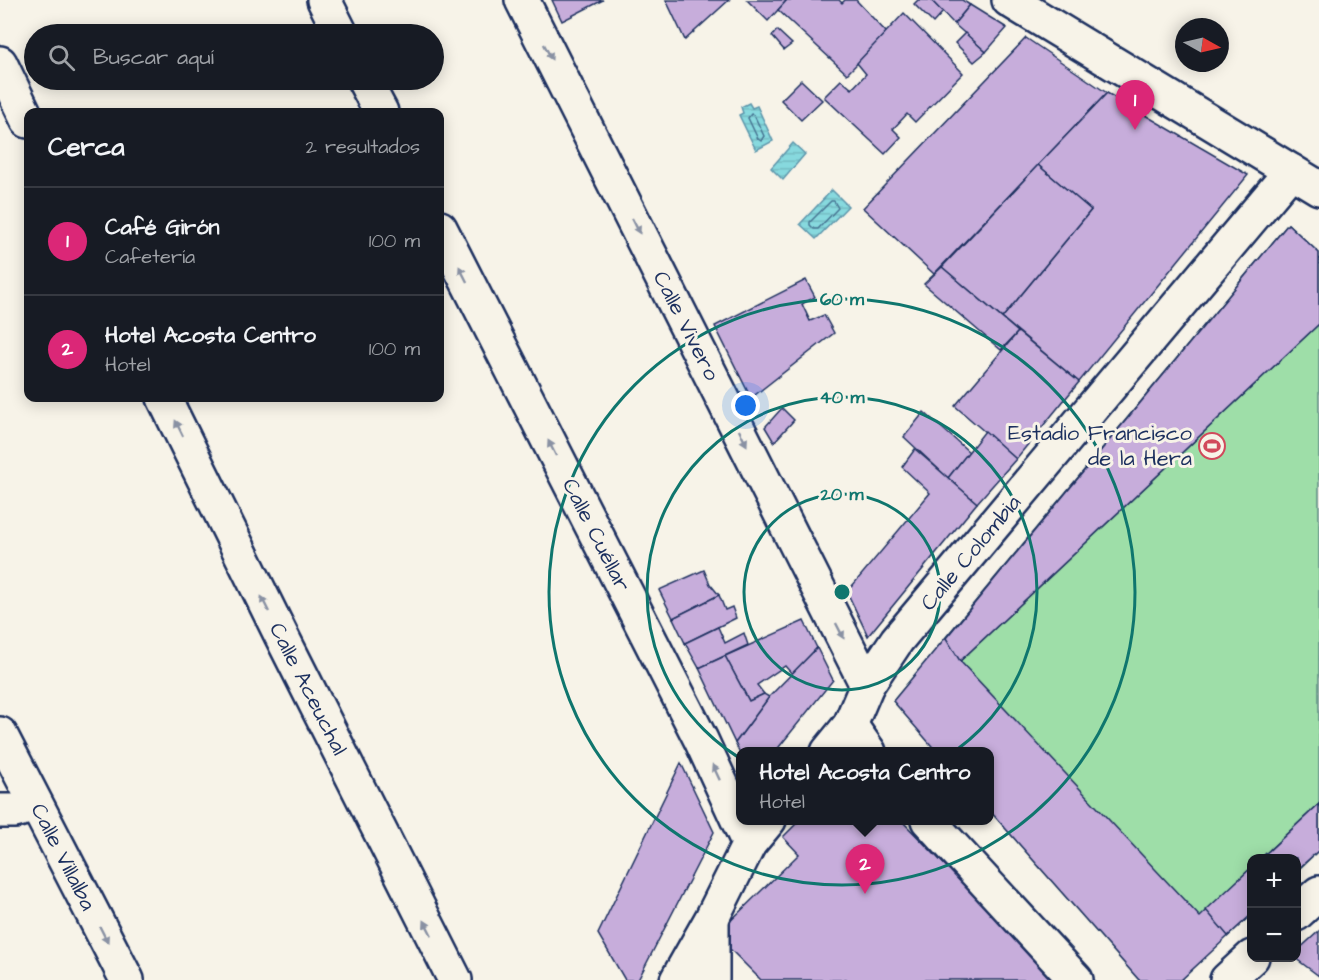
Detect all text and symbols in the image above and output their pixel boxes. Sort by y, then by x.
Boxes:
north arrow [1175,18,1229,72]
search box [24,24,444,90]
icon: search [45,41,78,74]
text: Buscar aquí [93,42,214,73]
one-way arrow [543,44,553,61]
pin: 1 [1116,80,1154,130]
text: Cerca [48,129,125,165]
text: 2 resultados [306,133,420,161]
text: Café Girón [105,212,220,243]
one-way arrow [631,218,641,235]
text: 1 [66,227,69,255]
text: 100 m [369,227,420,255]
text: Cafetería [105,243,195,271]
one-way arrow [459,266,468,283]
street label: Calle Vivero [645,266,727,387]
text: 60 m [820,287,865,312]
text: Hotel Acosta Centro [105,320,316,351]
text: 2 [62,335,73,363]
text: 100 m [369,335,420,363]
text: Hotel [105,351,150,379]
text: 40 m [820,385,865,410]
your location [731,391,760,420]
place label: Estadio Francisco de la Hera [1008,418,1193,474]
one-way arrow [175,420,184,437]
one-way arrow [738,429,748,446]
sports icon: Estadio Francisco de la Hera [1197,431,1227,461]
one-way arrow [547,440,557,457]
street label: Calle Cuéllar [554,473,638,597]
text: 20 m [820,482,864,507]
street label: Calle Colombia [913,489,1029,617]
centre of rings [832,582,852,602]
one-way arrow [260,595,270,612]
street label: Calle Aceuchal [261,617,355,761]
one-way arrow [836,622,845,639]
popup [736,747,994,825]
text: Hotel Acosta Centro [760,757,970,788]
one-way arrow [711,764,720,781]
text: Hotel [760,788,805,816]
street label: Calle Villalba [23,798,103,916]
pin: 2 [846,844,884,894]
map controls [1247,854,1301,962]
button: + [1247,854,1301,908]
button: − [1247,908,1301,962]
one-way arrow [424,919,433,936]
one-way arrow [99,927,108,944]

